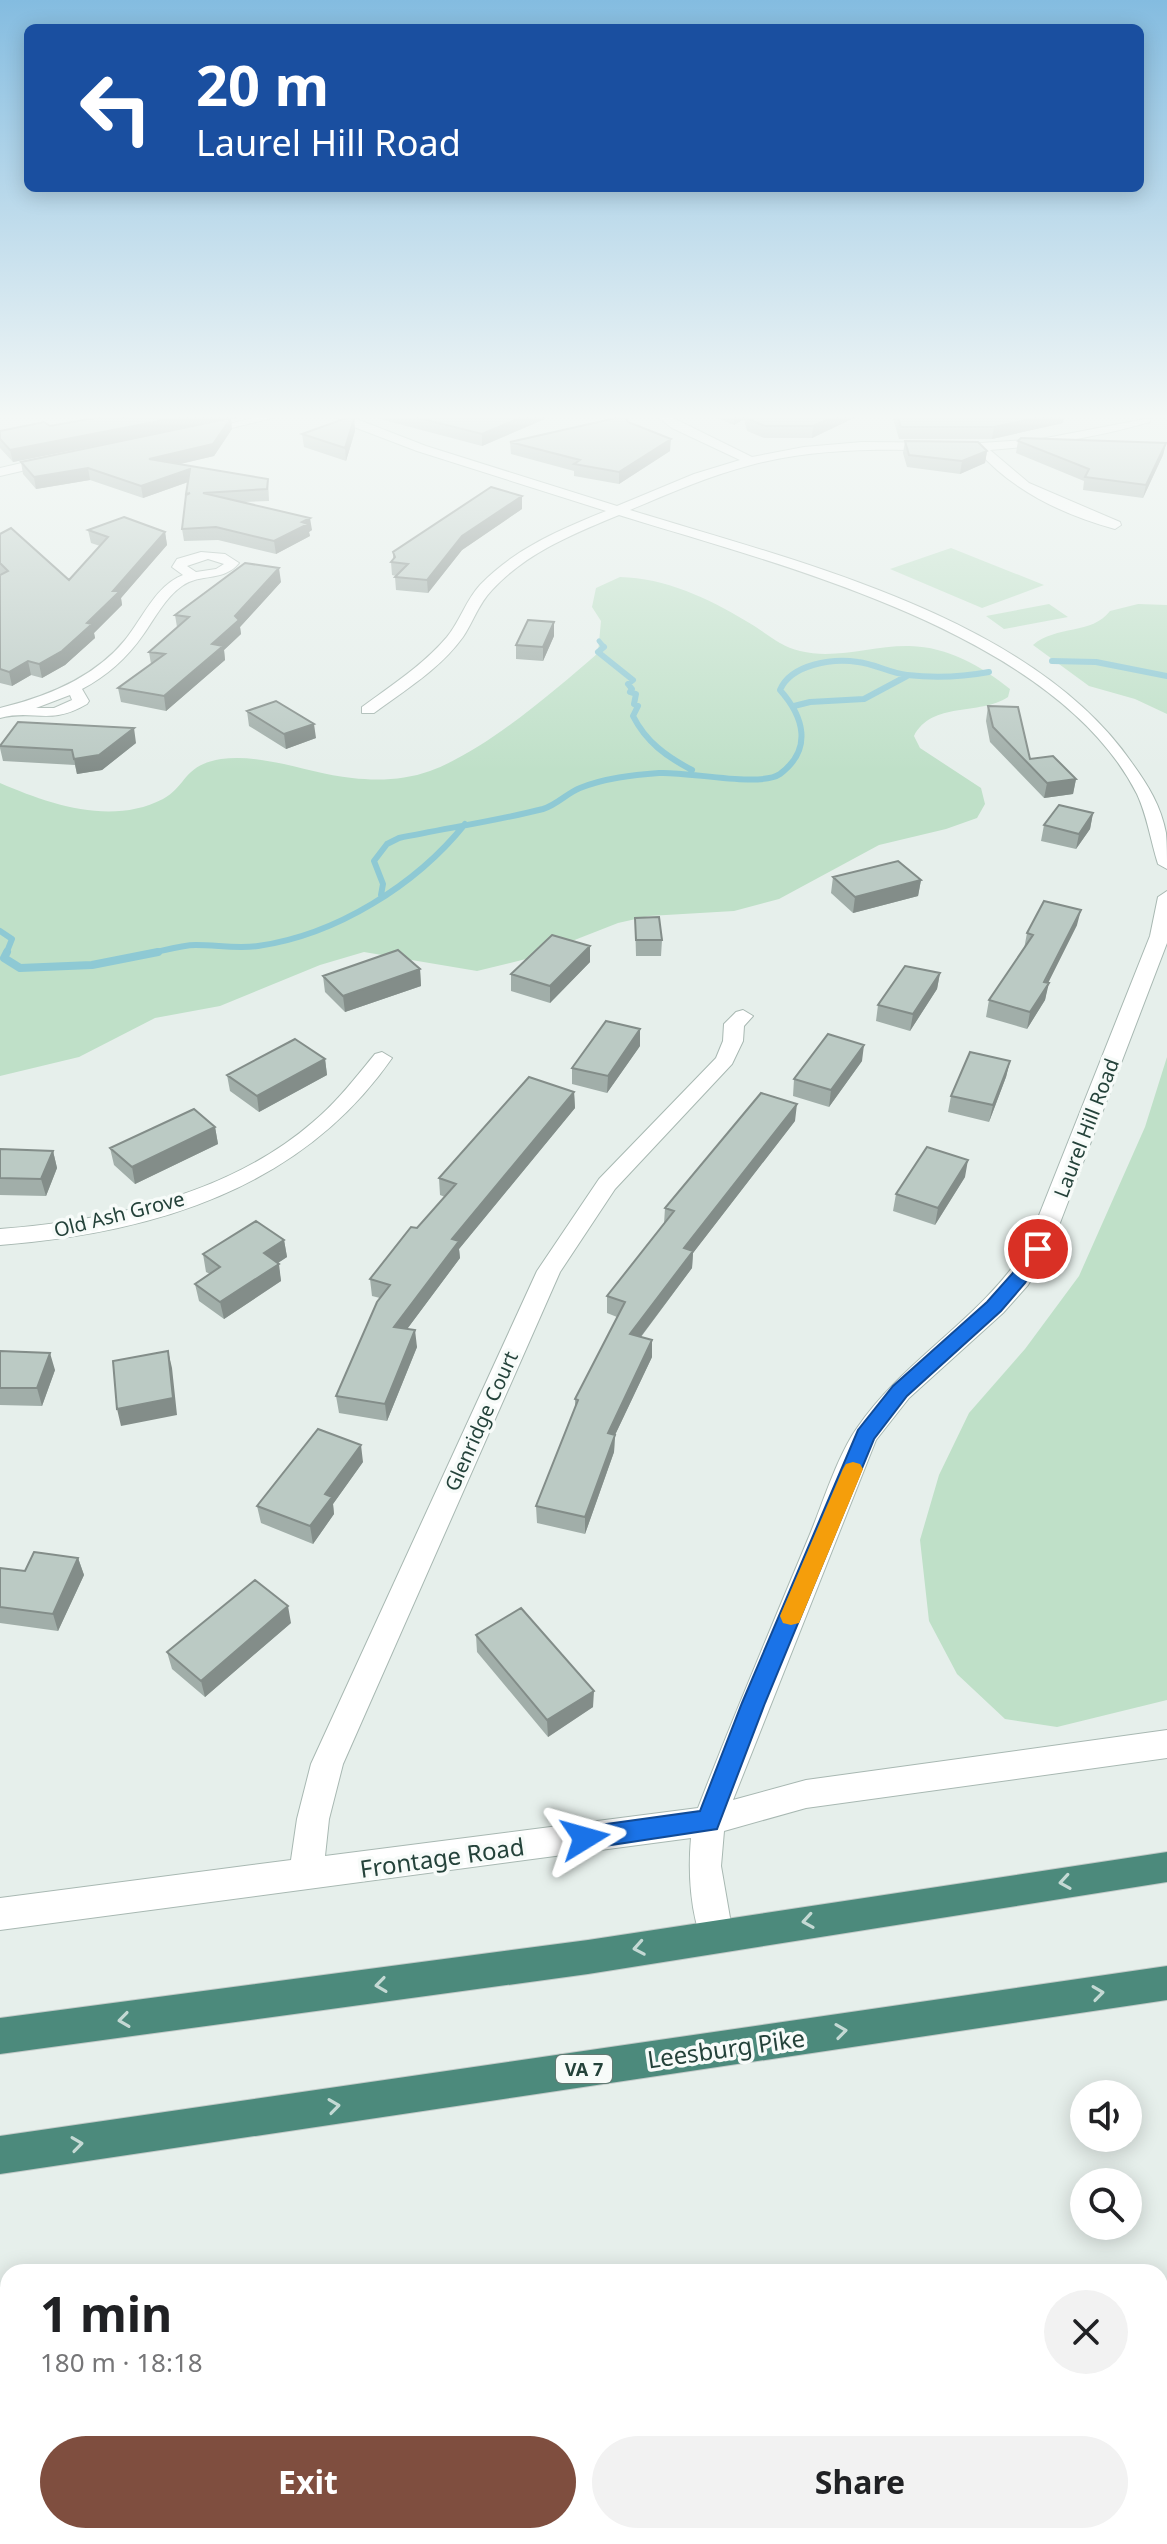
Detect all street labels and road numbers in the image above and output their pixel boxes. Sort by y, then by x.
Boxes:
street label: Laurel Hill Road [1047,1054,1125,1202]
street label: Old Ash Grove [51,1185,187,1243]
street label: Glenridge Court [438,1347,524,1495]
street label: Frontage Road [358,1829,526,1885]
street label: Leesburg Pike [645,2021,807,2075]
road number: VA 7 [556,2055,612,2083]

